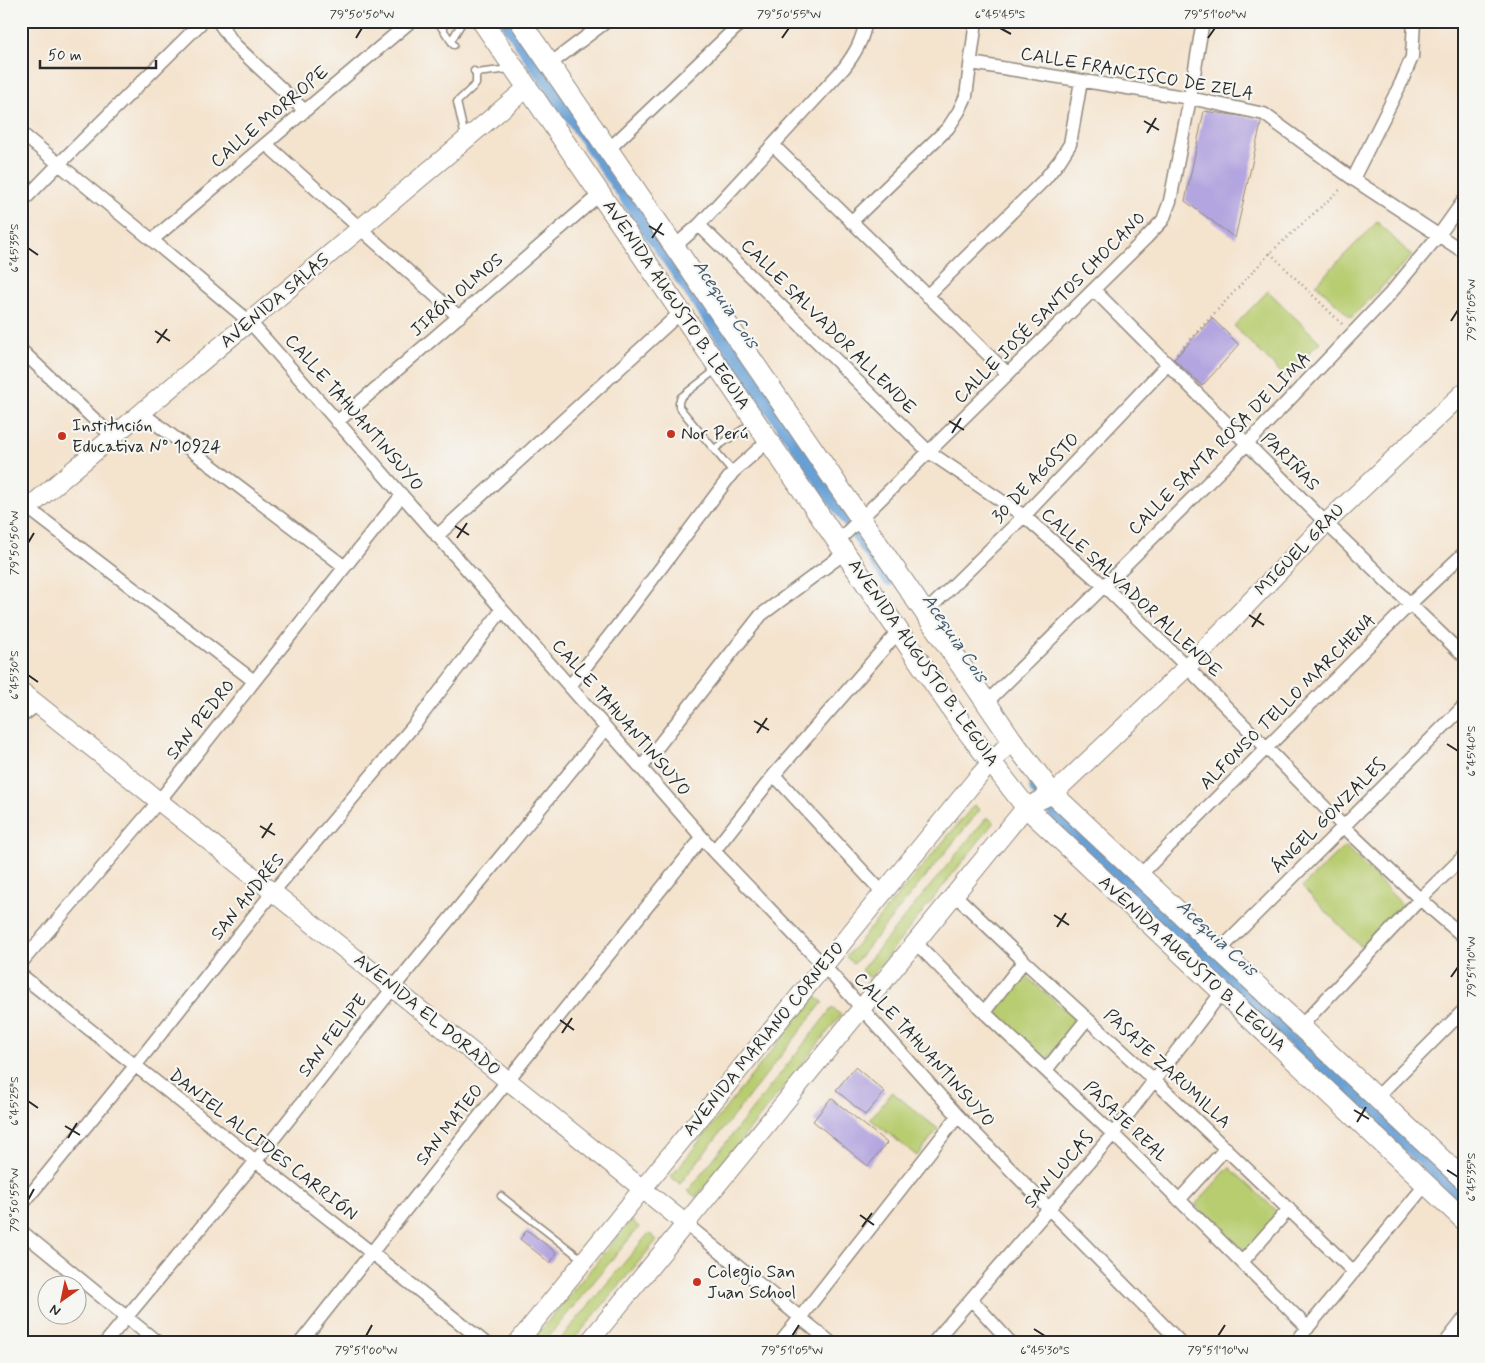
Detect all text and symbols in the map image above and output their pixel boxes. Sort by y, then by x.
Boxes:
text: 79°50'50"W [330,7,394,23]
text: 79°50'55"W [757,7,821,23]
text: 6°45'45"S [975,7,1026,23]
text: 79°51'00"W [1184,7,1246,23]
scale bar [40,38,156,70]
street label: CALLE FRANCISCO DE ZELA [1018,42,1256,106]
text: 50 m [48,46,82,66]
street label: CALLE MORROPE [206,60,334,174]
street label: AVENIDA AUGUSTO B. LEGUIA [597,195,755,415]
street label: CALLE JOSÉ SANTOS CHOCANO [949,207,1151,409]
text: 6°45'35"S [7,223,23,272]
street label: CALLE SALVADOR ALLENDE [735,234,921,420]
street label: AVENIDA SALAS [215,248,335,354]
street label: JIRÓN OLMOS [405,248,509,342]
water label: Acequia Cois [687,255,766,355]
text: 79°51'05"W [1464,279,1480,341]
street label: CALLE TAHUANTINSUYO [279,329,429,497]
street label: CALLE SANTA ROSA DE LIMA [1123,347,1317,541]
place label: Institución Educativa Nº 10924 [72,414,221,459]
place label: Nor Perú [681,422,748,446]
street label: PARIÑAS [1255,427,1325,497]
marker: Nor Perú [665,428,677,440]
street label: 30 DE AGOSTO [987,428,1085,528]
marker: Institución Educativa Nº 10924 [56,430,68,442]
street label: MIGUEL GRAU [1250,499,1350,601]
street label: CALLE SALVADOR ALLENDE [1035,503,1227,683]
text: 79°50'50"W [7,511,23,575]
street label: AVENIDA AUGUSTO B. LEGUIA [842,554,1004,772]
water label: Acequia Cois [916,589,995,689]
street label: ALFONSO TELLO MARCHENA [1195,609,1381,795]
street label: CALLE TAHUANTINSUYO [546,634,696,802]
text: 6°45'30"S [7,650,23,700]
street label: SAN PEDRO [161,675,241,765]
text: 6°45'40"S [1464,725,1480,777]
street label: ÁNGEL GONZALES [1266,753,1392,879]
street label: SAN ANDRÉS [206,848,291,946]
street label: AVENIDA AUGUSTO B. LEGUIA [1093,871,1291,1057]
water label: Acequia Cois [1171,894,1264,983]
text: 79°51'10"W [1464,936,1480,997]
street label: AVENIDA MARIANO CORNEJO [678,937,850,1141]
street label: AVENIDA EL DORADO [348,948,506,1082]
street label: CALLE TAHUANTINSUYO [848,967,1000,1133]
street label: SAN FELIPE [293,990,373,1082]
street label: PASAJE ZARUMILLA [1098,1004,1236,1134]
street label: DANIEL ALCIDES CARRIÓN [164,1064,362,1226]
text: 6°45'25"S [7,1076,23,1126]
street label: PASAJE REAL [1078,1076,1172,1168]
street label: SAN MATEO [411,1079,489,1171]
street label: SAN LUCAS [1019,1126,1099,1214]
text: 6°45'35"S [1464,1152,1480,1201]
text: 79°50'55"W [7,1168,23,1232]
place label: Colegio San Juan School [707,1260,796,1305]
north arrow [38,1276,88,1326]
marker: Colegio San Juan School [691,1276,703,1288]
text: N [47,1300,64,1320]
text: 79°51'00"W [335,1343,397,1359]
text: 79°51'05"W [761,1343,823,1359]
text: 6°45'30"S [1020,1343,1070,1359]
text: 79°51'10"W [1188,1343,1249,1359]

